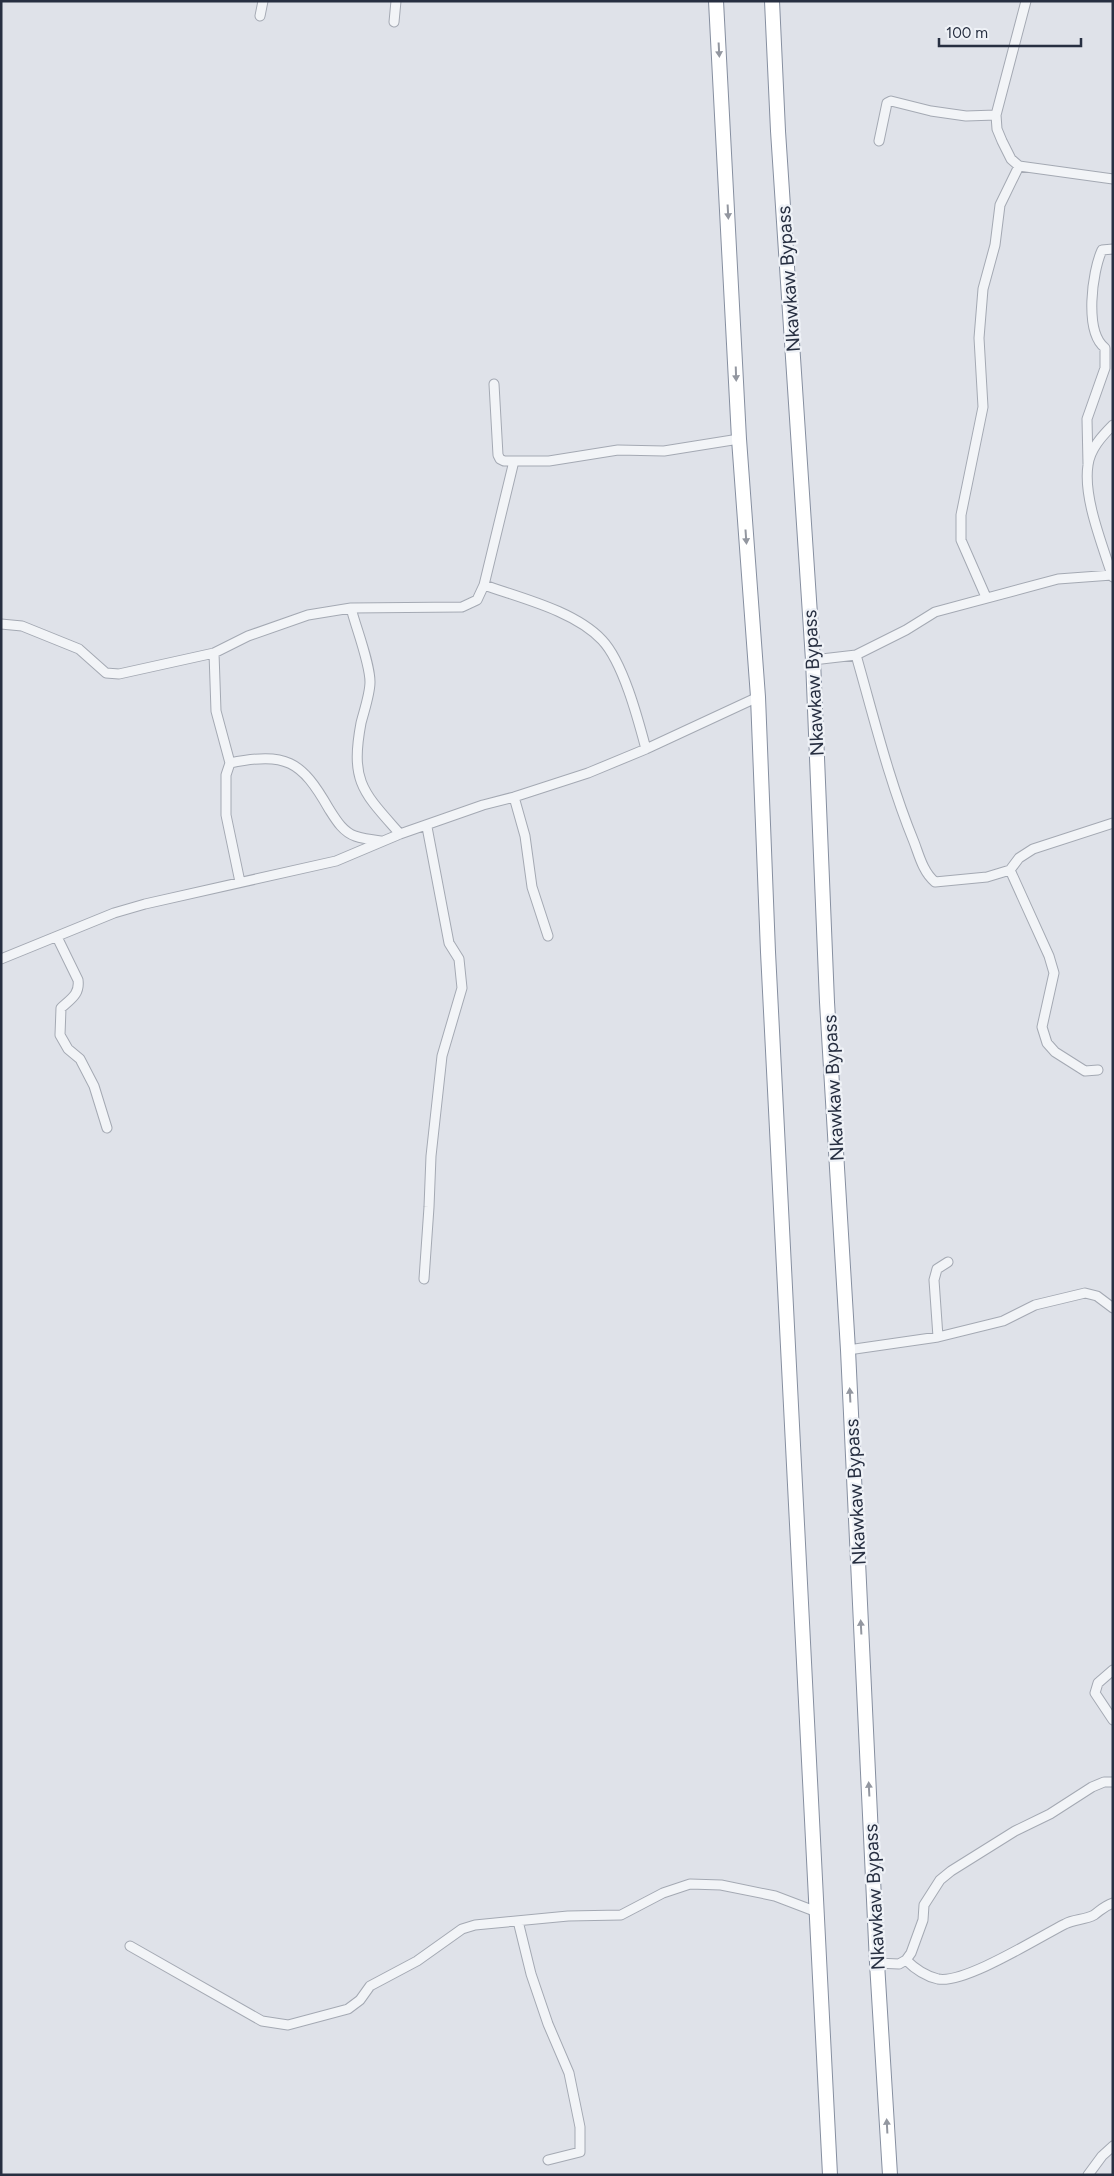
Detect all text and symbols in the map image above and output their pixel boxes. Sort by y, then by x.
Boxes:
scale bar [939,15,1082,47]
text: 100 m [946,24,988,42]
one-way arrow [716,42,724,58]
one-way arrow [725,204,733,220]
street label: Nkawkaw Bypass [772,205,805,353]
one-way arrow [733,367,741,383]
one-way arrow [742,529,750,545]
street label: Nkawkaw Bypass [798,609,829,757]
street label: Nkawkaw Bypass [818,1014,849,1162]
one-way arrow [846,1386,854,1402]
street label: Nkawkaw Bypass [840,1418,871,1566]
one-way arrow [857,1618,865,1634]
one-way arrow [864,1781,872,1797]
street label: Nkawkaw Bypass [859,1823,890,1971]
one-way arrow [882,2118,890,2134]

